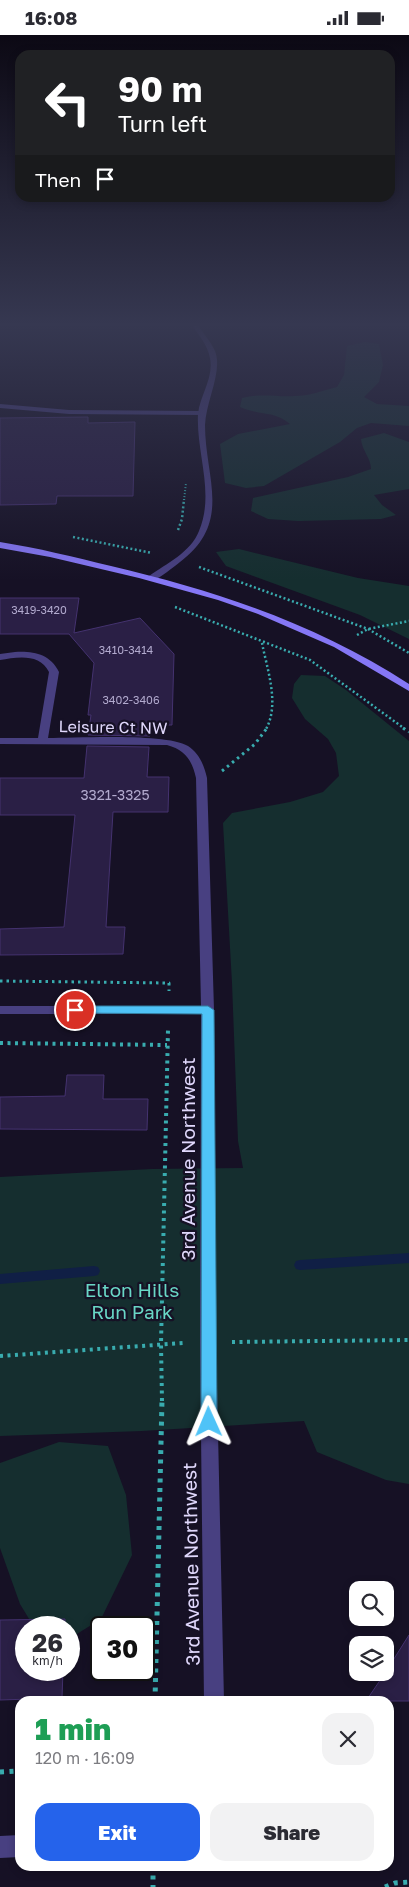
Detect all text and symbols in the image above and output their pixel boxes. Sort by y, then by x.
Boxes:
text: 16:08 [25,6,77,29]
text: 90 m [118,68,202,110]
icon: left [35,70,100,135]
text: Turn left [118,110,207,137]
icon: arrive [91,165,119,193]
text: Then [35,168,81,191]
house number: 3419-3420 [11,603,67,616]
house number: 3410-3414 [99,643,154,656]
house number: 3402-3406 [102,693,160,706]
street label: Leisure Ct NW [58,716,168,738]
house number: 3321-3325 [80,786,150,803]
pin [54,989,96,1031]
icon: arrive [61,996,89,1024]
street label: 3rd Avenue Northwest [176,1057,199,1261]
park label: Elton Hills Run Park [85,1278,179,1323]
position arrow [182,1395,234,1447]
street label: 3rd Avenue Northwest [177,1462,204,1666]
map controls [349,1581,394,1681]
button: search [349,1581,394,1626]
speed limit sign: 30 [90,1616,155,1681]
text: 26 [32,1627,63,1658]
button: layers [349,1636,394,1681]
text: km/h [32,1653,63,1668]
text: 1 min [35,1711,111,1747]
button: close [322,1713,374,1765]
text: 120 m · 16:09 [35,1748,135,1768]
button: Exit [35,1803,200,1861]
button: Share [210,1803,374,1861]

